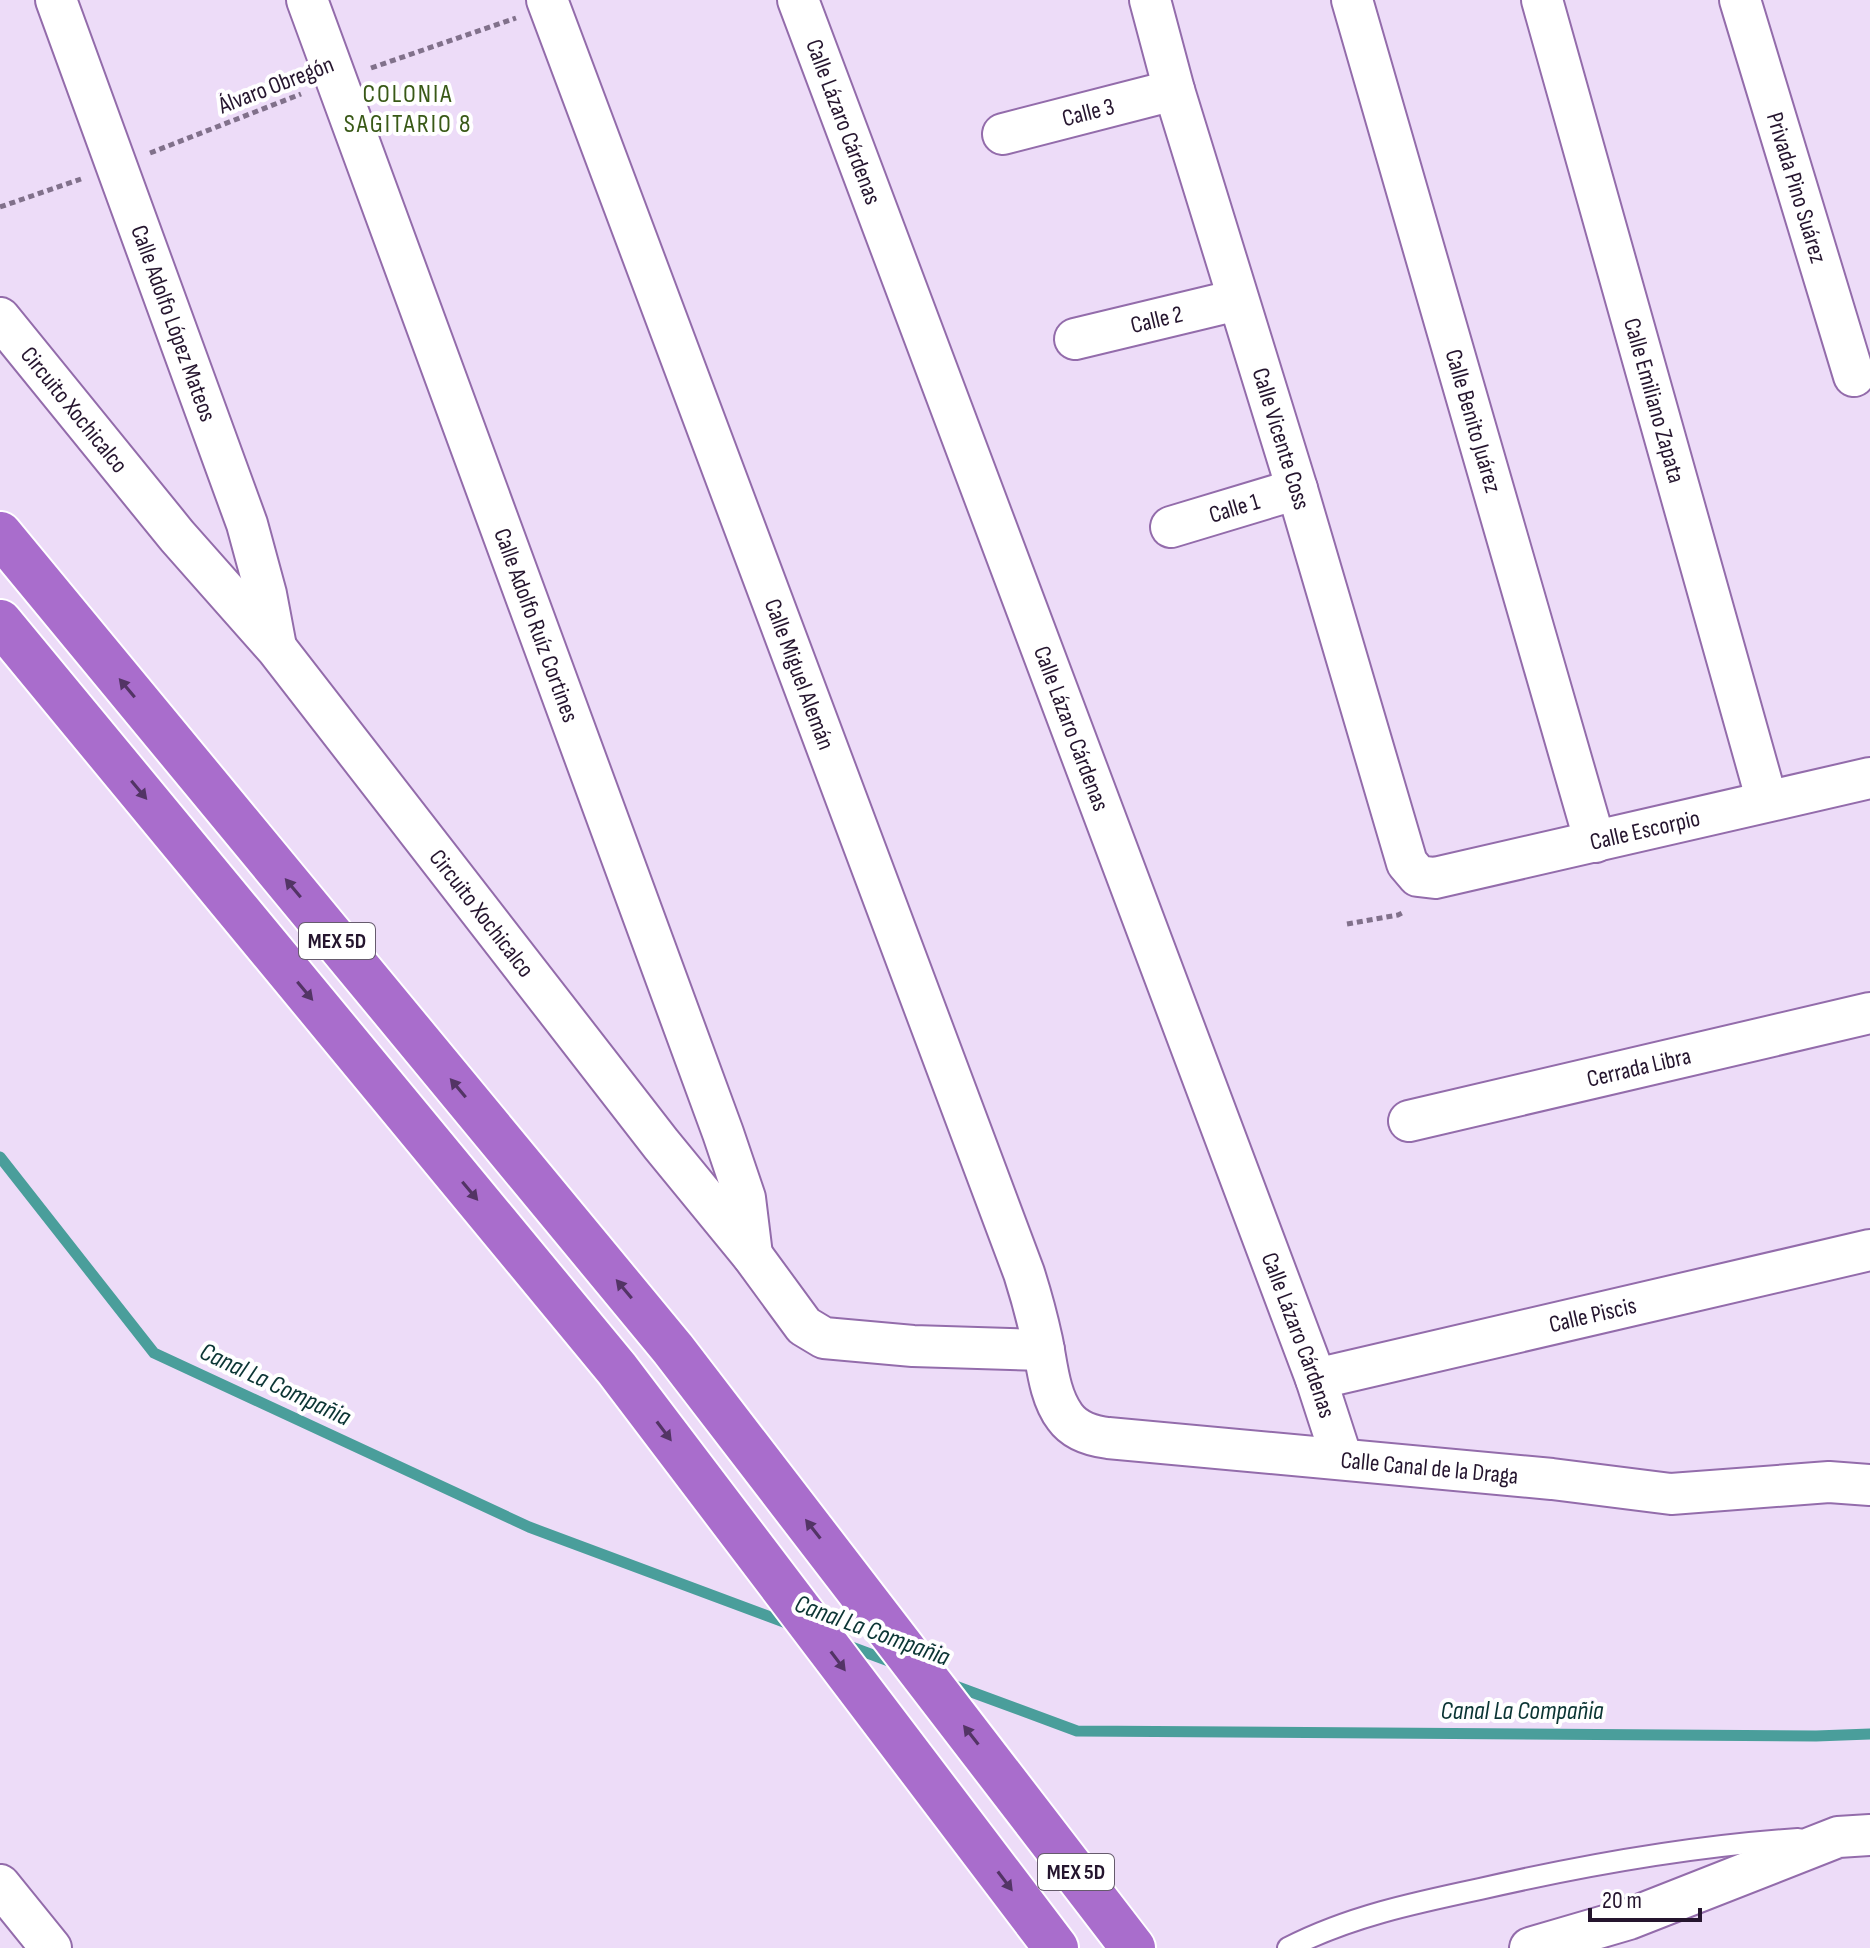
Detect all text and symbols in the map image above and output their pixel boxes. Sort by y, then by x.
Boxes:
street label: Calle Lázaro Cárdenas [800,35,888,208]
street label: Álvaro Obregón [213,50,338,121]
district label: COLONIA SAGITARIO 8 [344,79,472,140]
street label: Calle 3 [1059,91,1117,133]
street label: Privada Pino Suárez [1760,109,1833,267]
street label: Calle Adolfo López Mateos [125,221,223,425]
street label: Calle 2 [1128,299,1186,340]
street label: Calle Emiliano Zapata [1618,315,1691,486]
street label: Circuito Xochicalco [15,341,134,479]
street label: Calle Benito Juárez [1439,346,1508,496]
street label: Calle Vicente Coss [1246,364,1317,513]
street label: Calle 1 [1205,486,1264,529]
street label: Calle Adolfo Ruíz Cortines [488,524,585,726]
street label: Calle Miguel Alemán [758,595,841,754]
street label: Calle Lázaro Cárdenas [1027,642,1116,815]
one-way arrow [119,678,136,698]
one-way arrow [130,780,147,800]
street label: Calle Escorpio [1587,803,1703,856]
street label: Circuito Xochicalco [423,843,541,983]
one-way arrow [285,878,302,898]
road number: MEX 5D [299,923,375,959]
one-way arrow [296,981,313,1001]
street label: Cerrada Libra [1584,1041,1694,1093]
one-way arrow [450,1079,467,1099]
one-way arrow [461,1181,478,1201]
street label: Calle Lázaro Cárdenas [1255,1248,1342,1421]
one-way arrow [616,1279,633,1299]
street label: Calle Piscis [1546,1290,1639,1339]
water label: Canal La Compañia [195,1337,356,1434]
one-way arrow [656,1421,672,1441]
street label: Calle Canal de la Draga [1339,1445,1520,1490]
one-way arrow [805,1519,821,1539]
water label: Canal La Compañia [790,1589,954,1674]
one-way arrow [829,1651,845,1671]
water label: Canal La Compañia [1441,1696,1604,1727]
one-way arrow [964,1725,980,1745]
road number: MEX 5D [1038,1854,1114,1890]
one-way arrow [996,1871,1012,1891]
scale bar [1590,1872,1700,1922]
text: 20 m [1602,1886,1642,1915]

